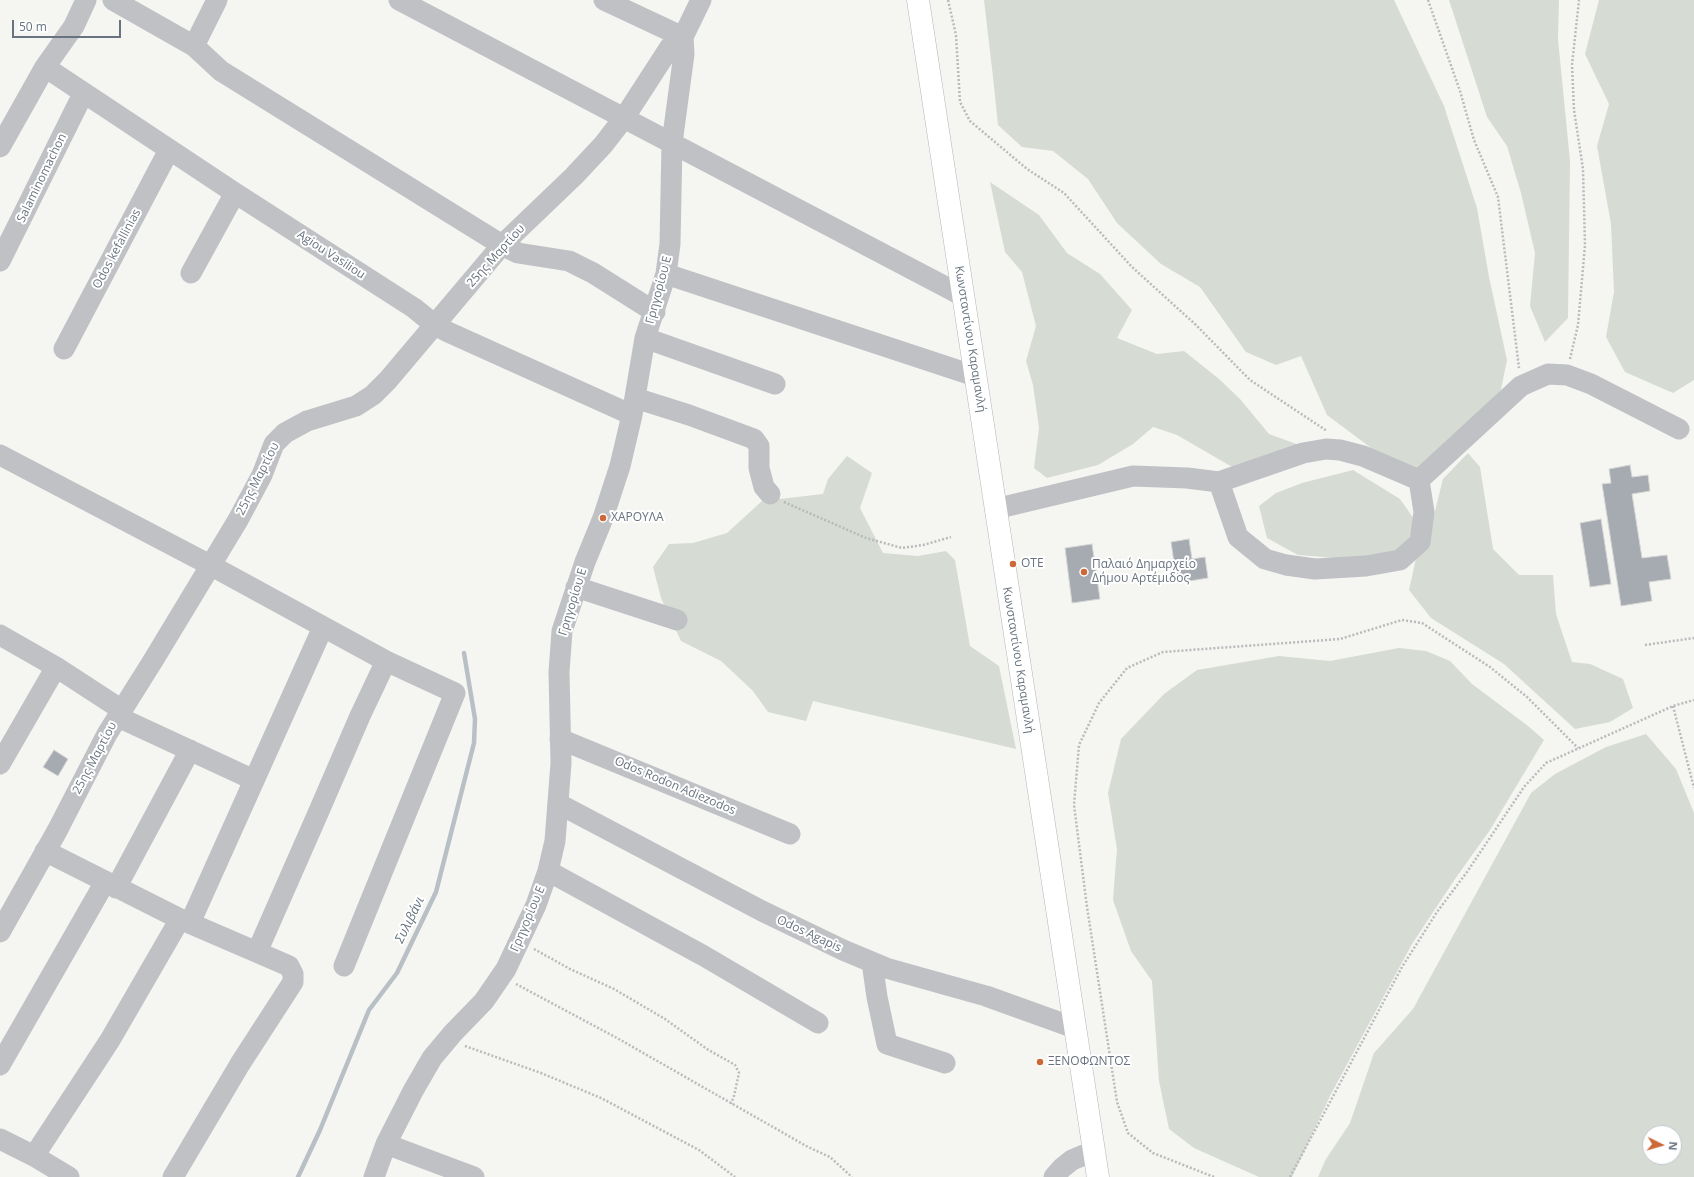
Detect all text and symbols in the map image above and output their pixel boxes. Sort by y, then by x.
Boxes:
scale bar [14,12,123,38]
text: 50 m [19,18,47,35]
street label: Salaminomachon [14,131,70,225]
street label: Odos kefallinias [90,207,144,291]
street label: 25ης Μαρτίου [464,222,528,290]
street label: Agiou Vasiliou [294,228,368,282]
street label: Γρηγορίου Ε [643,254,675,326]
street label: Κωνσταντίνου Καραμανλή [951,265,989,413]
street label: 25ης Μαρτίου [234,440,282,518]
place label: ΧΑΡΟΥΛΑ [611,511,664,525]
marker: ΧΑΡΟΥΛΑ [598,513,608,523]
place label: ΟΤΕ [1021,557,1044,571]
place label: Παλαιό Δημαρχείο Δήμου Αρτέμιδος [1092,558,1196,586]
marker: ΟΤΕ [1008,559,1018,569]
street label: Γρηγορίου Ε [556,567,590,637]
marker: Παλαιό Δημαρχείο Δήμου Αρτέμιδος [1079,567,1089,577]
street label: Κωνσταντίνου Καραμανλή [999,586,1037,734]
street label: 25ης Μαρτίου [70,719,120,797]
street label: Odos Rodon Adiezodos [612,754,738,818]
street label: Γρηγορίου Ε [508,884,548,954]
water label: Συλιβάνι [392,894,428,946]
street label: Odos Agapis [774,913,844,955]
place label: ΞΕΝΟΦΩΝΤΟΣ [1048,1055,1130,1069]
marker: ΞΕΝΟΦΩΝΤΟΣ [1035,1057,1045,1067]
north arrow [1642,1125,1682,1165]
text: N [1666,1141,1681,1151]

